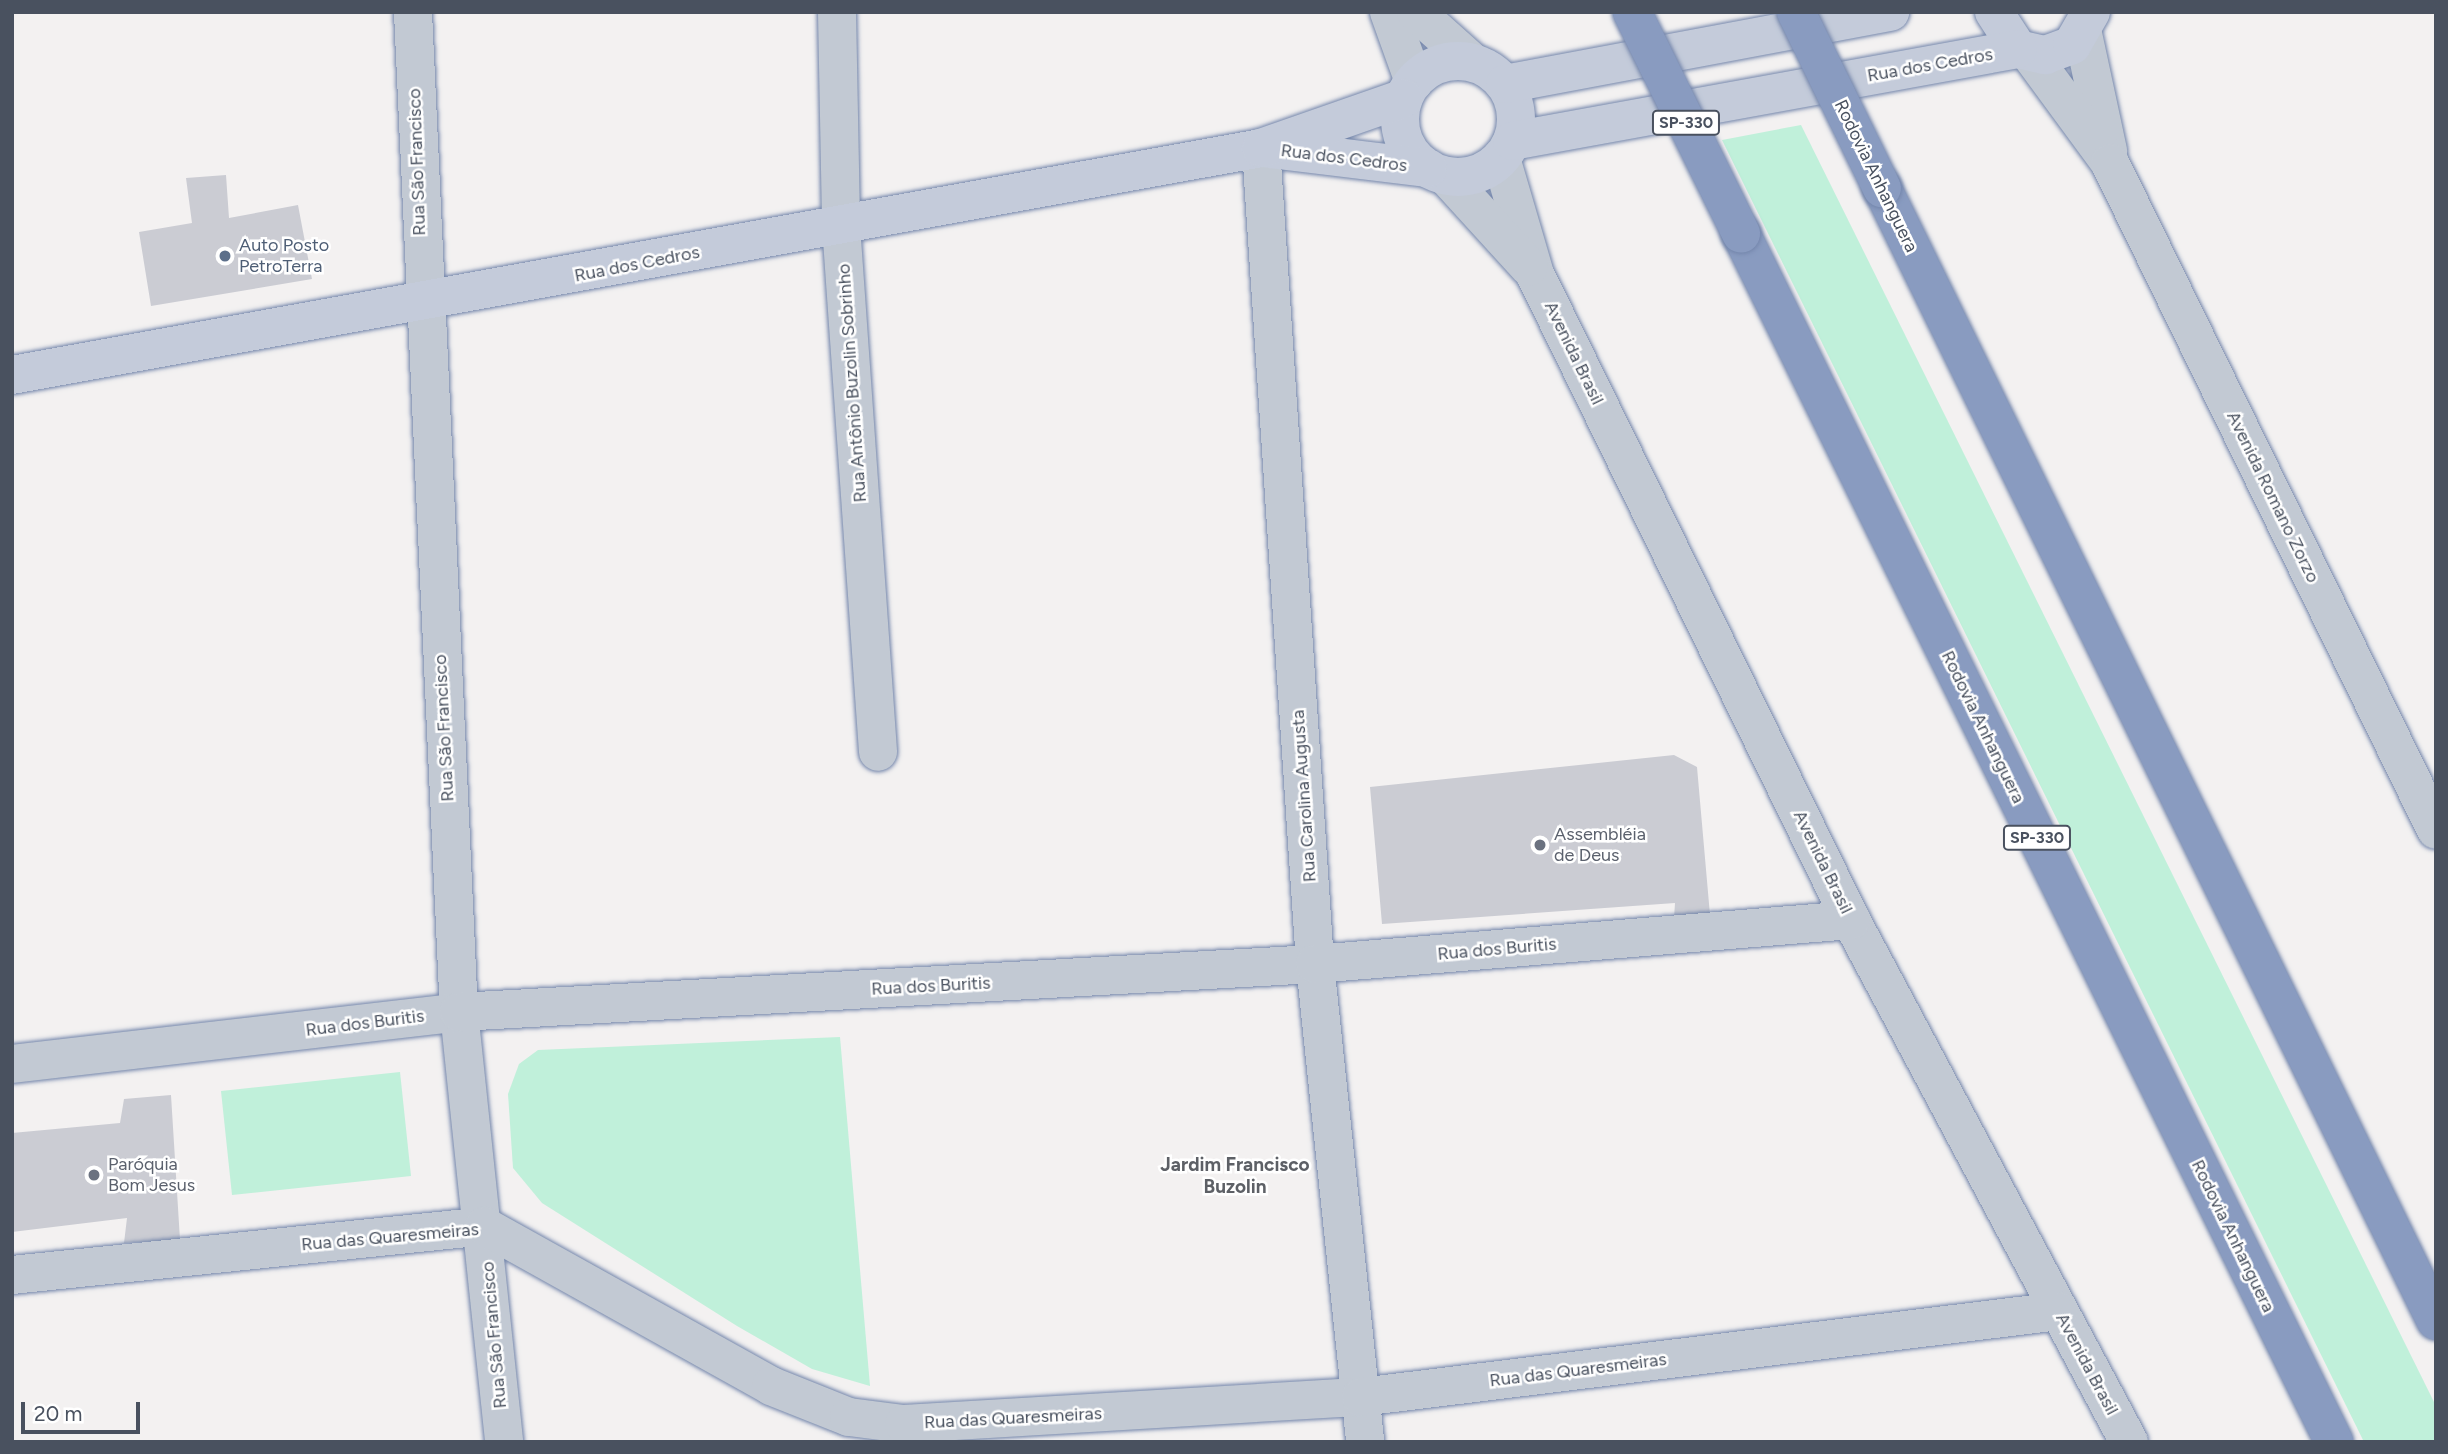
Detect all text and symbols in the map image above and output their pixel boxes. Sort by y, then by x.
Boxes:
street label: Rua dos Cedros [1866,43,1994,87]
street label: Rua São Francisco [404,88,430,236]
street label: Rodovia Anhanguera [1830,96,1922,256]
road number: SP-330 [1651,111,1721,136]
street label: Rua dos Cedros [1280,140,1408,176]
place label: Auto Posto PetroTerra [239,235,329,278]
street label: Rua dos Cedros [573,241,701,287]
marker: Auto Posto PetroTerra [217,248,233,264]
street label: Rua Antônio Buzolin Sobrinho [833,263,871,503]
street label: Avenida Brasil [1540,298,1608,408]
street label: Avenida Romano Zorzo [2222,408,2324,586]
street label: Rodovia Anhanguera [1937,647,2029,807]
street label: Rua São Francisco [429,654,459,802]
street label: Rua Carolina Augusta [1287,709,1321,883]
street label: Avenida Brasil [1789,807,1857,917]
place label: Assembléia de Deus [1554,824,1646,866]
road number: SP-330 [2002,825,2072,850]
marker: Assembléia de Deus [1532,837,1548,853]
street label: Rua dos Buritis [1437,933,1557,965]
street label: Rua dos Buritis [871,972,991,1000]
street label: Rua dos Buritis [304,1005,426,1041]
place label: Paróquia Bom Jesus [108,1154,195,1196]
district label: Jardim Francisco Buzolin [1160,1154,1310,1198]
street label: Rodovia Anhanguera [2187,1156,2279,1316]
marker: Paróquia Bom Jesus [86,1167,102,1183]
street label: Rua das Quaresmeiras [300,1218,480,1256]
street label: Rua São Francisco [477,1261,511,1409]
street label: Avenida Brasil [2051,1309,2123,1419]
street label: Rua das Quaresmeiras [1488,1348,1668,1392]
scale bar [24,1388,144,1432]
text: 20 m [34,1401,82,1426]
street label: Rua das Quaresmeiras [924,1403,1102,1433]

